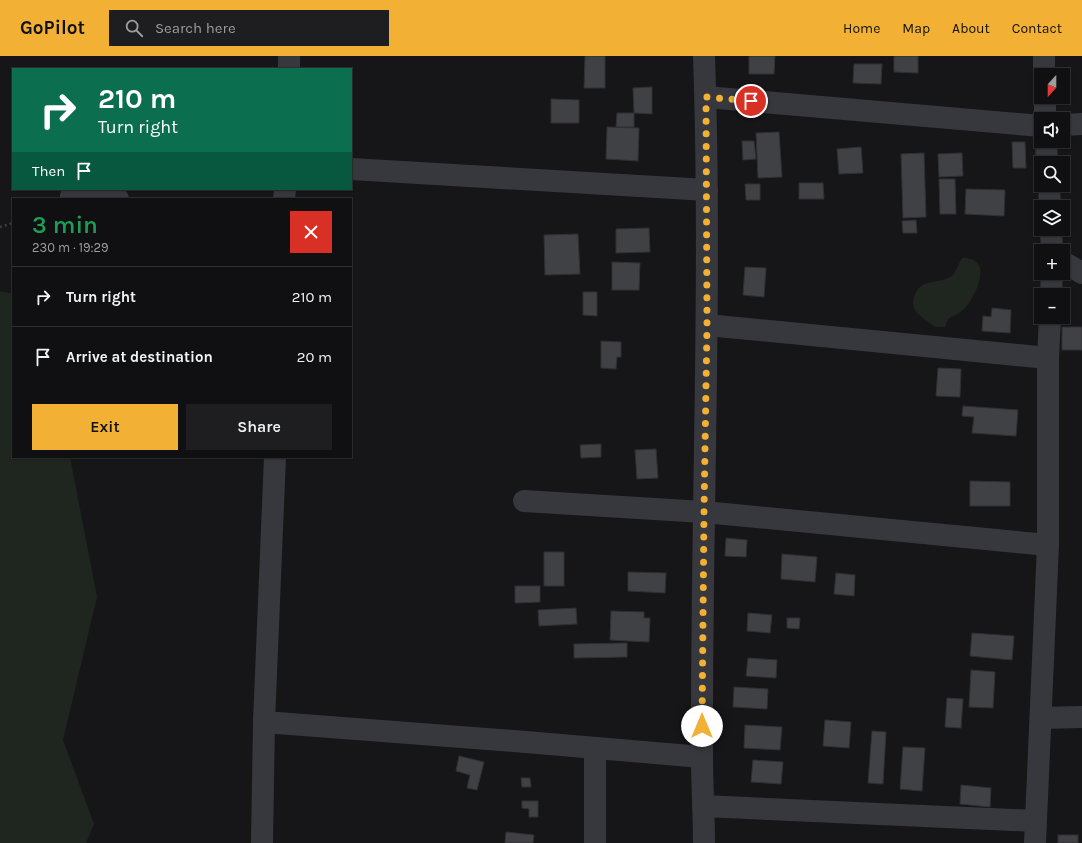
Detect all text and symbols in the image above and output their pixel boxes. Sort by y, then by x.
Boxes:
search box [109,10,389,46]
text: GoPilot [20,17,85,39]
icon: search [123,17,145,39]
text: Search here [155,19,236,37]
text: Home [843,20,880,37]
text: Map [902,20,930,37]
text: About [952,20,990,37]
text: Contact [1012,20,1062,37]
north arrow [1034,68,1070,104]
map controls [1034,68,1070,324]
text: 210 m [98,82,176,115]
icon: right [32,84,84,136]
pin [734,84,768,118]
icon: arrive [740,90,762,112]
button: sound [1034,112,1070,148]
text: Turn right [98,116,178,138]
button: search [1034,156,1070,192]
icon: arrive [73,160,95,182]
text: Then [32,162,65,180]
button: layers [1034,200,1070,236]
text: 3 min [32,211,98,239]
button: close [290,211,332,253]
text: 230 m · 19:29 [32,240,109,255]
button: + [1034,244,1070,280]
icon: right [32,286,54,308]
text: Turn right [66,288,136,306]
text: 210 m [292,288,332,306]
button: − [1034,288,1070,324]
icon: arrive [32,346,54,368]
text: Arrive at destination [66,348,213,366]
text: 20 m [297,348,332,366]
button: Exit [32,404,178,450]
button: Share [186,404,332,450]
position arrow [681,705,723,747]

